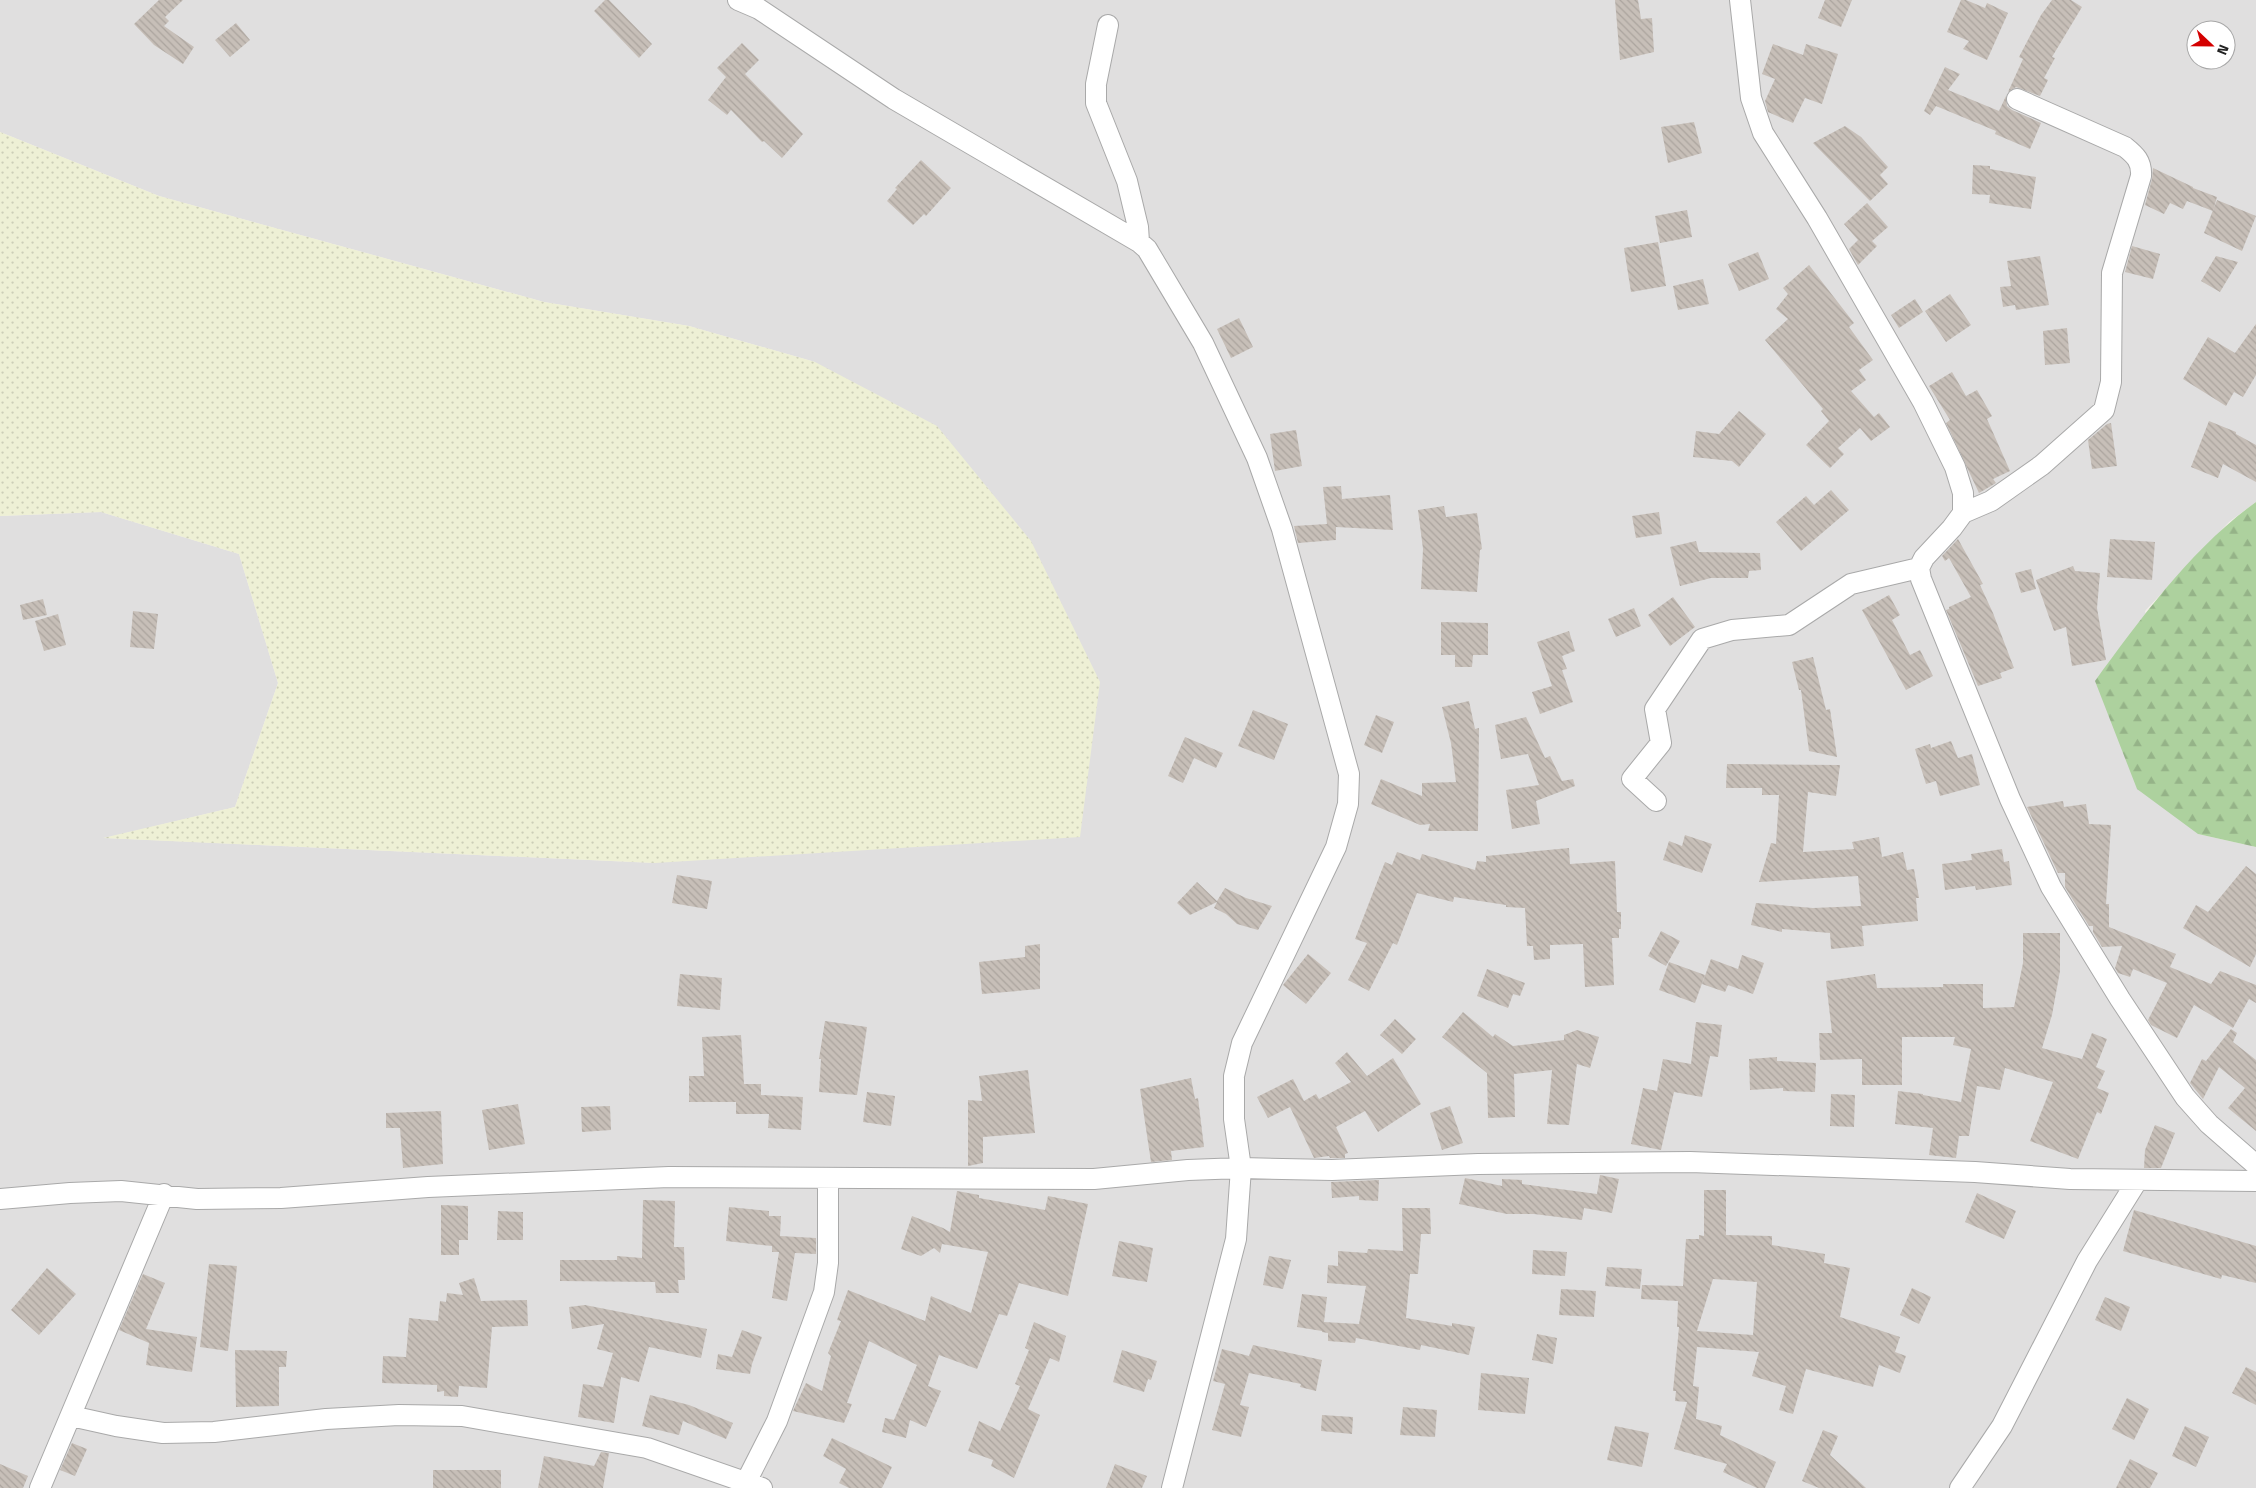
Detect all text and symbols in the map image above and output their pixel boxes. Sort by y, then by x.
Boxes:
north arrow [2186,20,2236,70]
text: N [2212,42,2235,58]

